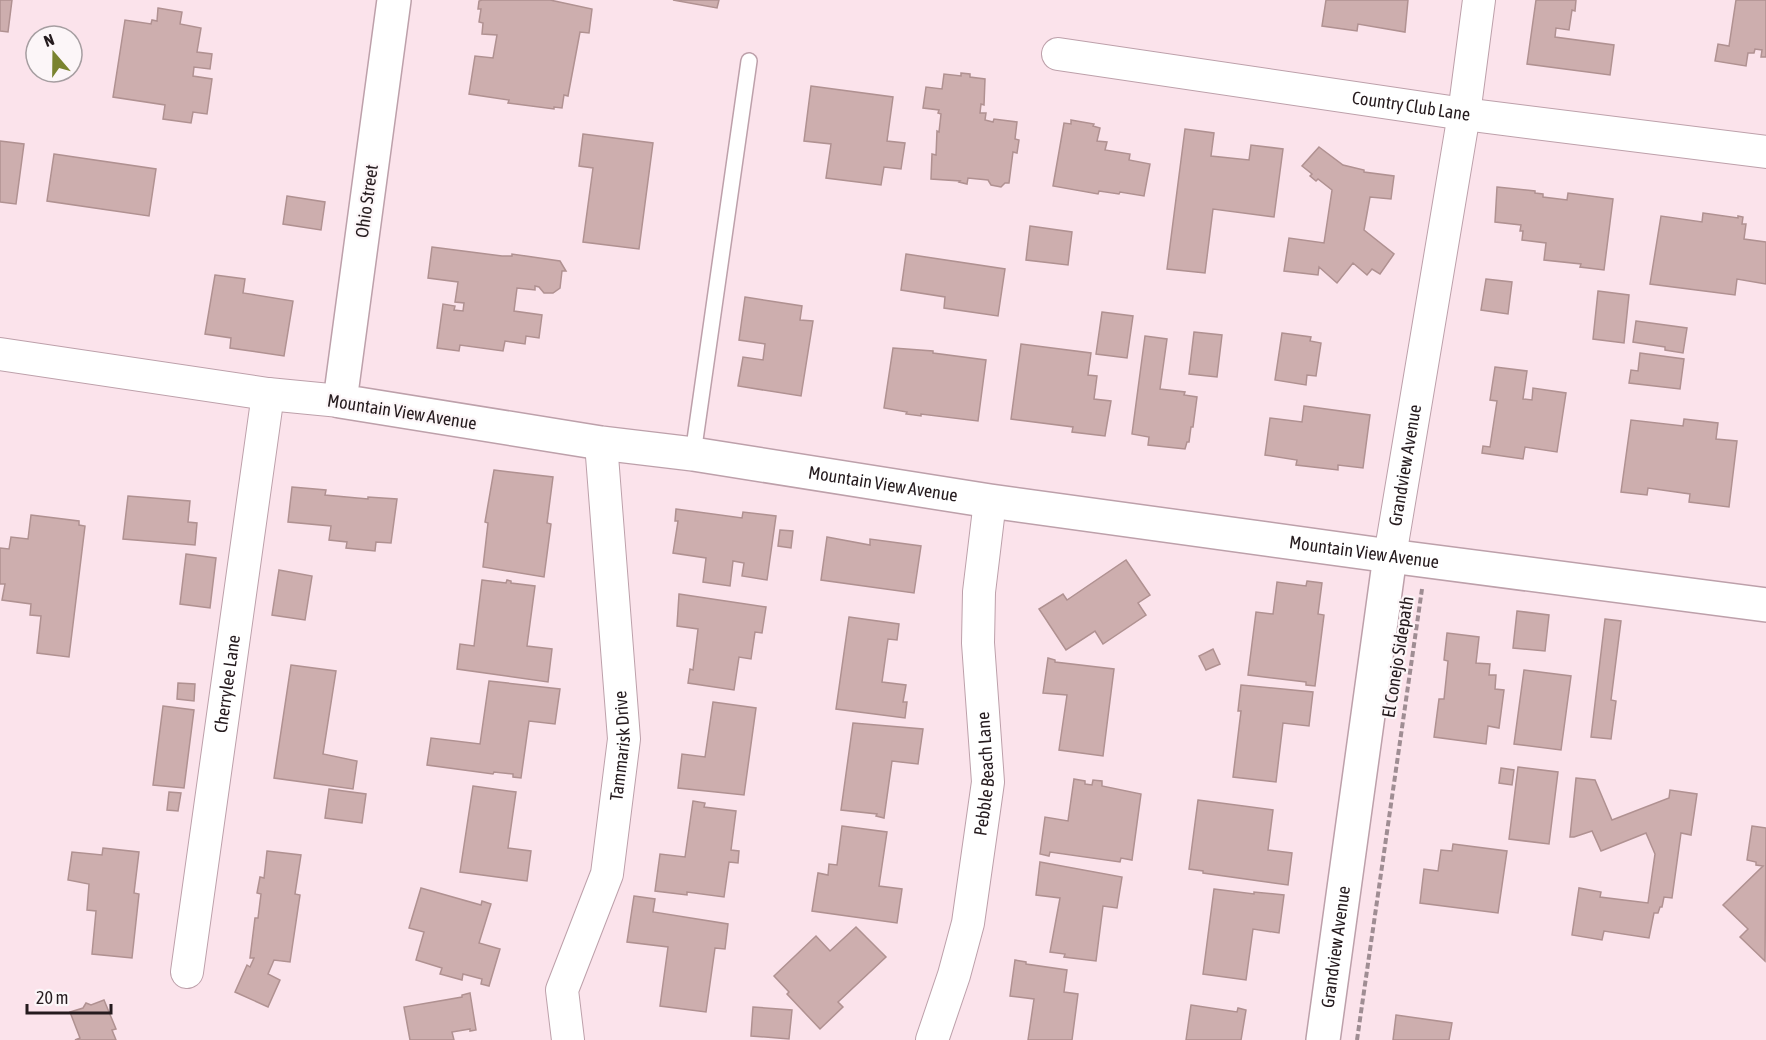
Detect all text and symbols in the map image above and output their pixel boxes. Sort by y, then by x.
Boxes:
north arrow [24,24,84,84]
text: N [41,30,56,50]
street label: Country Club Lane [1351,87,1472,125]
street label: Ohio Street [351,163,382,239]
street label: Mountain View Avenue [326,389,478,434]
street label: Grandview Avenue [1384,403,1425,527]
street label: Mountain View Avenue [807,461,959,506]
street label: Mountain View Avenue [1288,531,1440,572]
street label: El Conejo Sidepath [1378,595,1417,719]
street label: Cherrylee Lane [210,633,244,734]
street label: Tammarisk Drive [605,690,634,802]
street label: Pebble Beach Lane [970,711,998,837]
street label: Grandview Avenue [1317,885,1354,1009]
scale bar [27,977,111,1015]
text: 20 m [36,987,68,1008]

